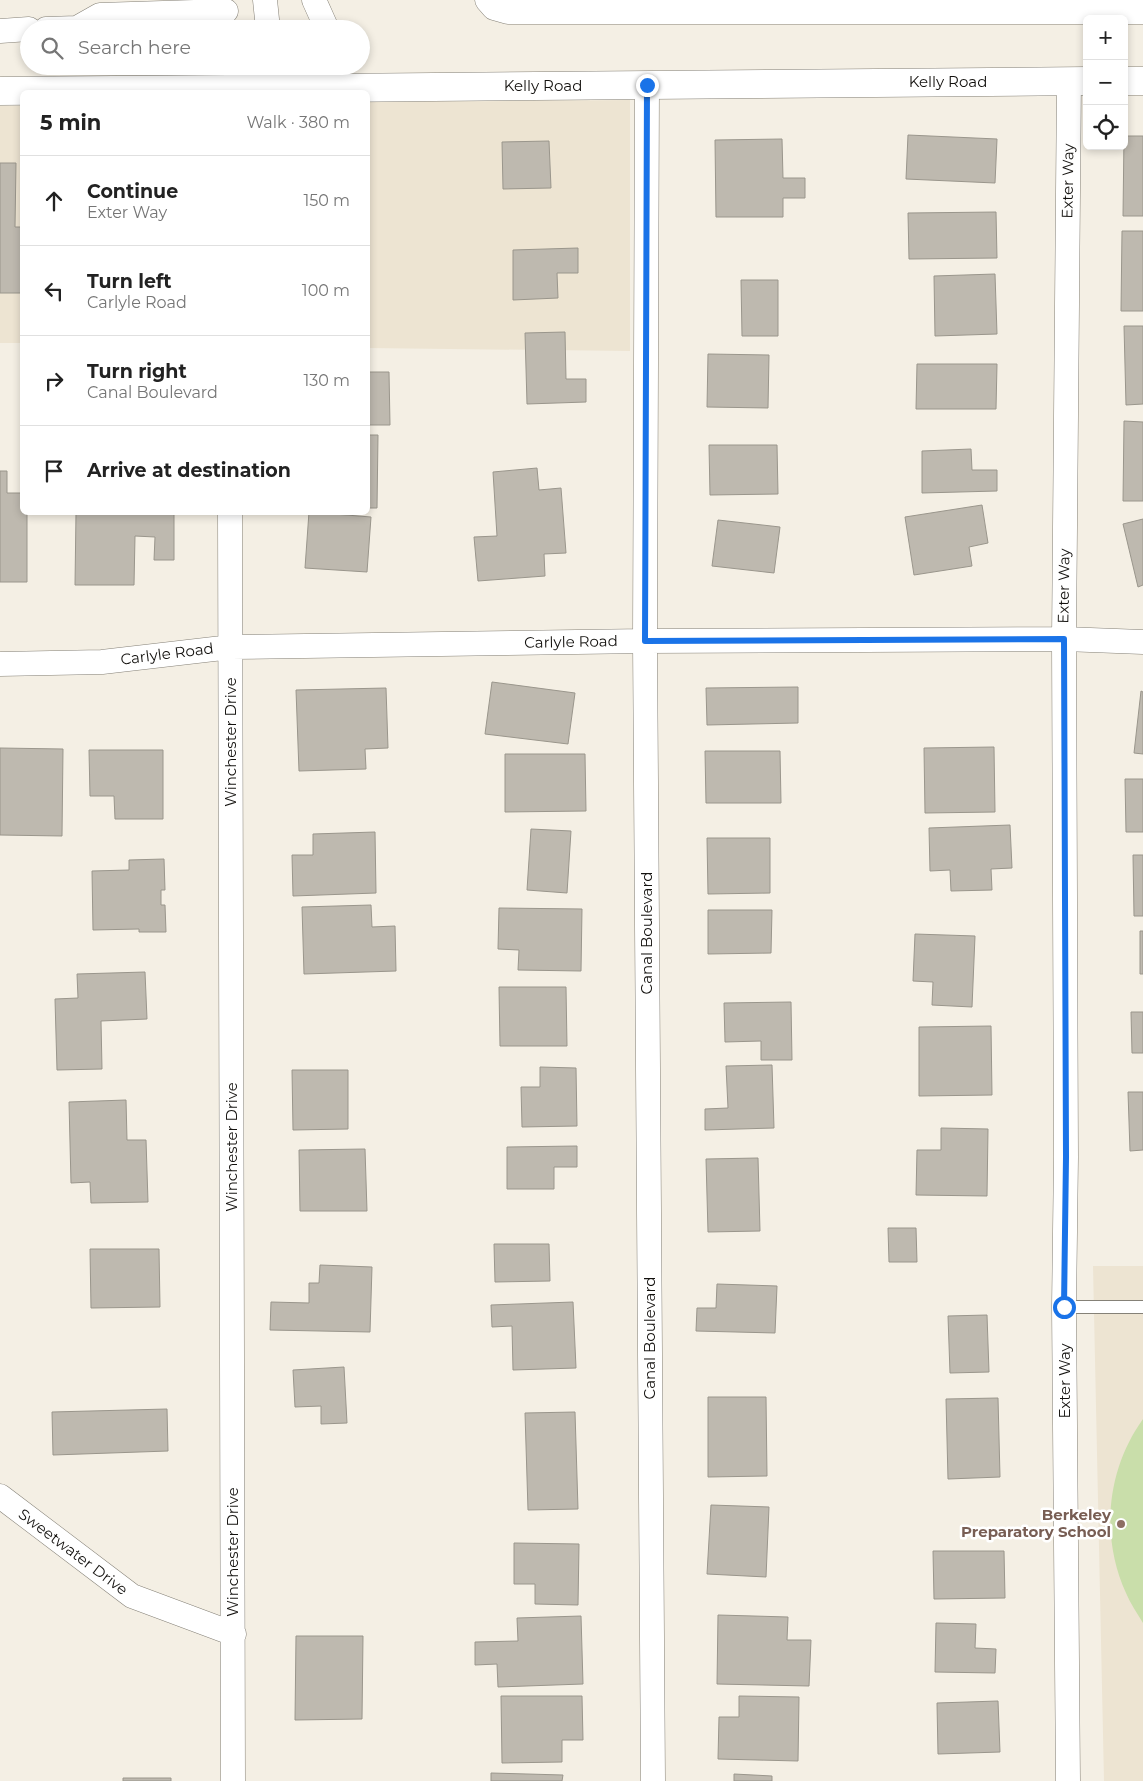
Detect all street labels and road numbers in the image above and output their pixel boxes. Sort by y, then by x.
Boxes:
street label: Kelly Road [909,72,987,91]
street label: Kelly Road [504,76,582,95]
street label: Exter Way [1057,142,1078,219]
street label: Exter Way [1053,547,1074,624]
street label: Carlyle Road [524,631,618,652]
street label: Carlyle Road [119,638,215,669]
street label: Winchester Drive [221,677,240,807]
street label: Canal Boulevard [637,872,656,994]
street label: Winchester Drive [222,1082,241,1212]
street label: Canal Boulevard [640,1277,659,1399]
street label: Exter Way [1055,1343,1074,1419]
street label: Winchester Drive [223,1487,242,1617]
street label: Sweetwater Drive [15,1504,132,1599]

